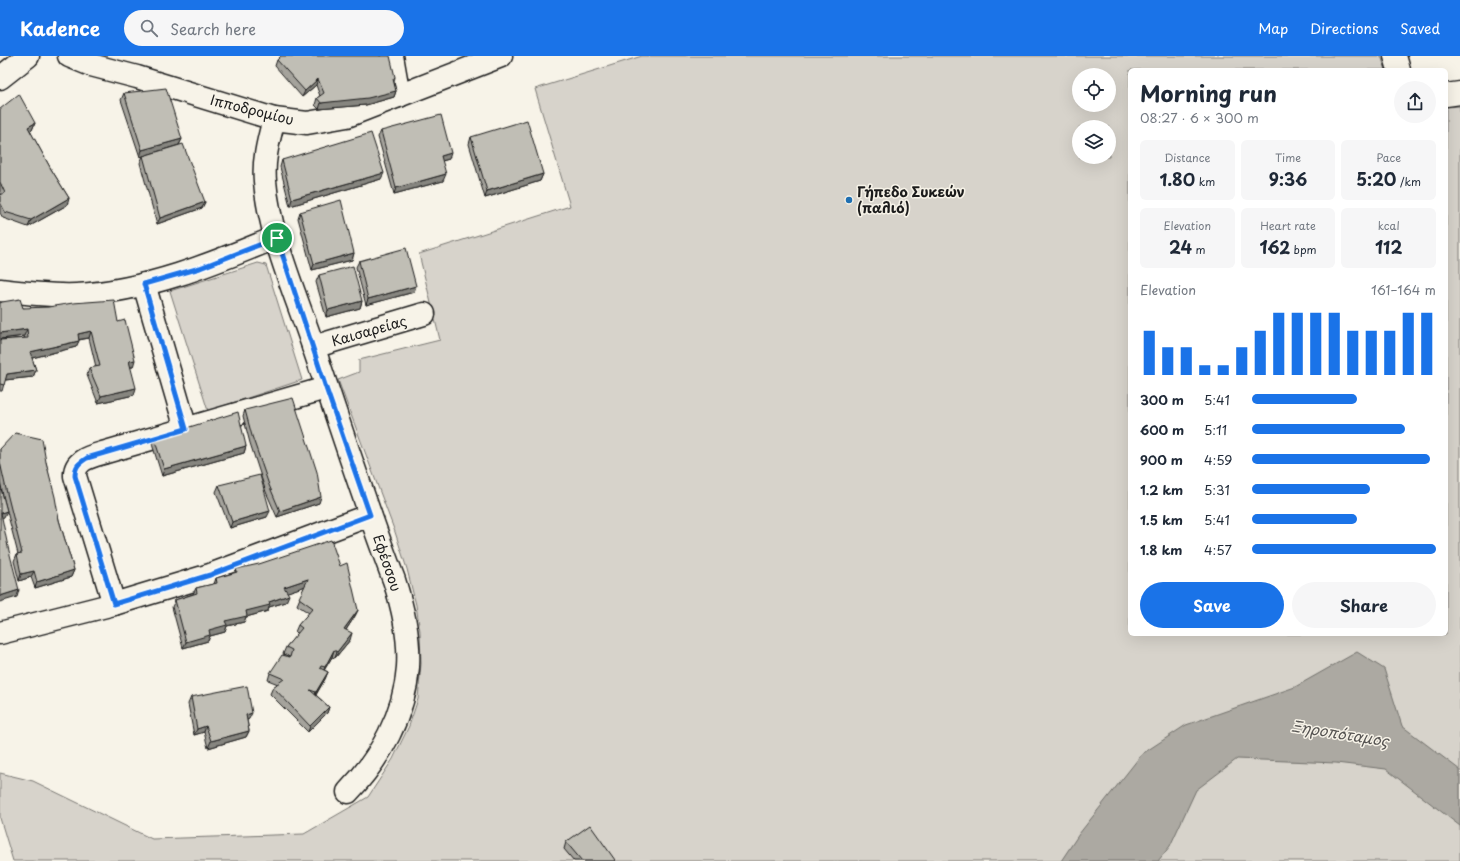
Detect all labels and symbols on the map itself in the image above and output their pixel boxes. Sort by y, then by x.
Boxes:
street label: Ιπποδρομίου [208,89,296,130]
place label: Γήπεδο Συκεών (παλιό) [857,181,965,218]
marker: Γήπεδο Συκεών (παλιό) [844,195,854,205]
pin [260,221,294,255]
street label: Καισαρείας [329,310,409,351]
street label: Εφέσσου [368,532,407,594]
water label: Ξηροπόταμος [1290,713,1392,752]

